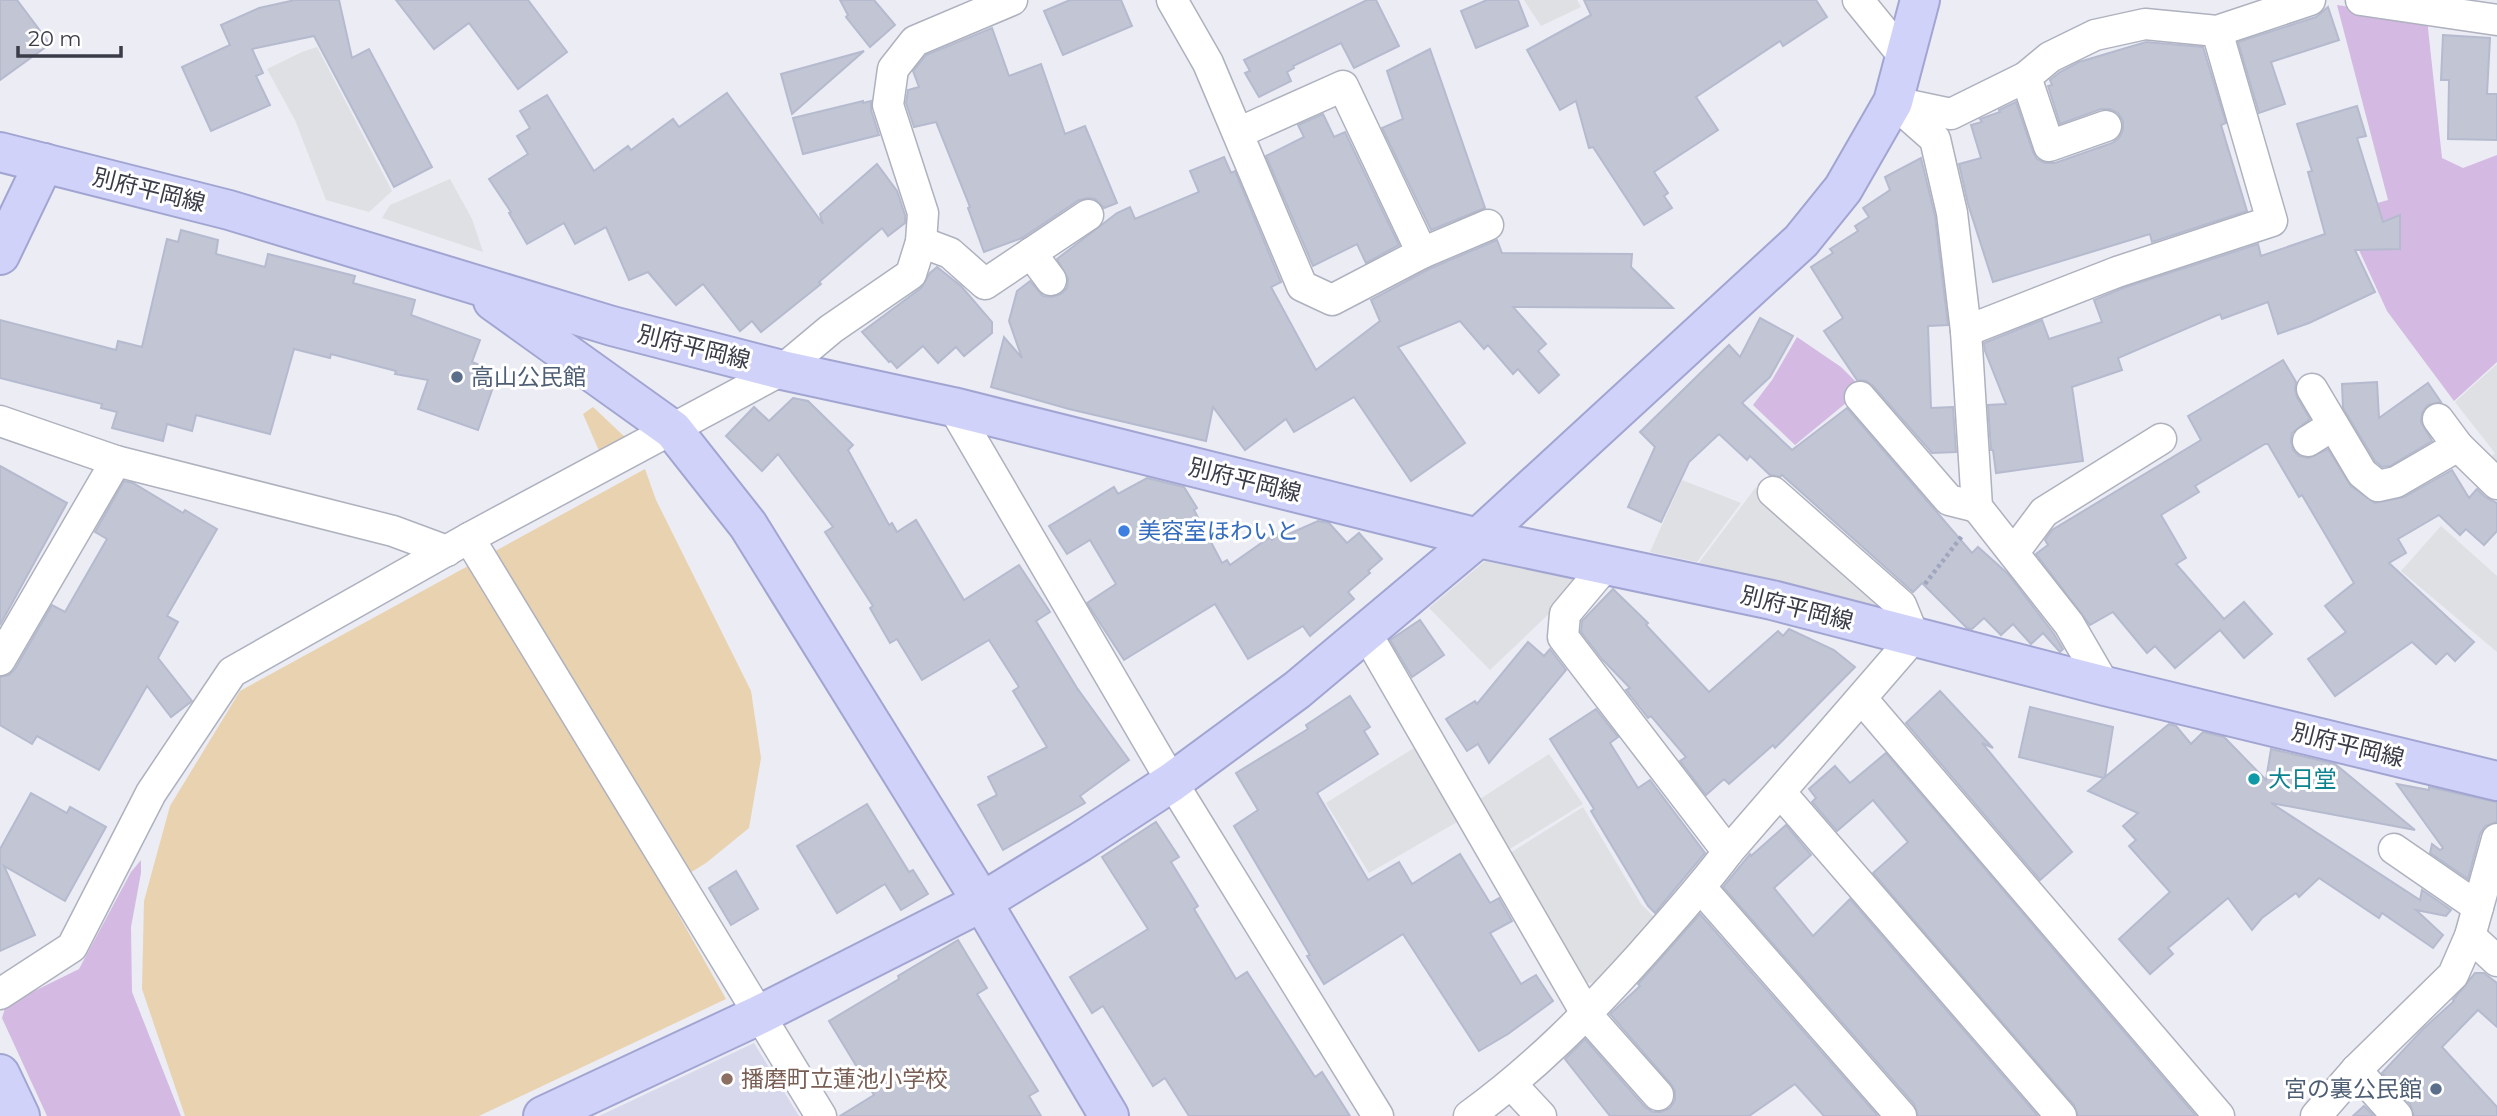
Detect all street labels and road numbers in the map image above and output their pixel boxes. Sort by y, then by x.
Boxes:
street label: 別府平岡線 [90,163,208,217]
street label: 別府平岡線 [635,320,753,374]
street label: 別府平岡線 [1186,453,1304,507]
street label: 別府平岡線 [1738,581,1856,635]
street label: 別府平岡線 [2289,718,2407,772]

